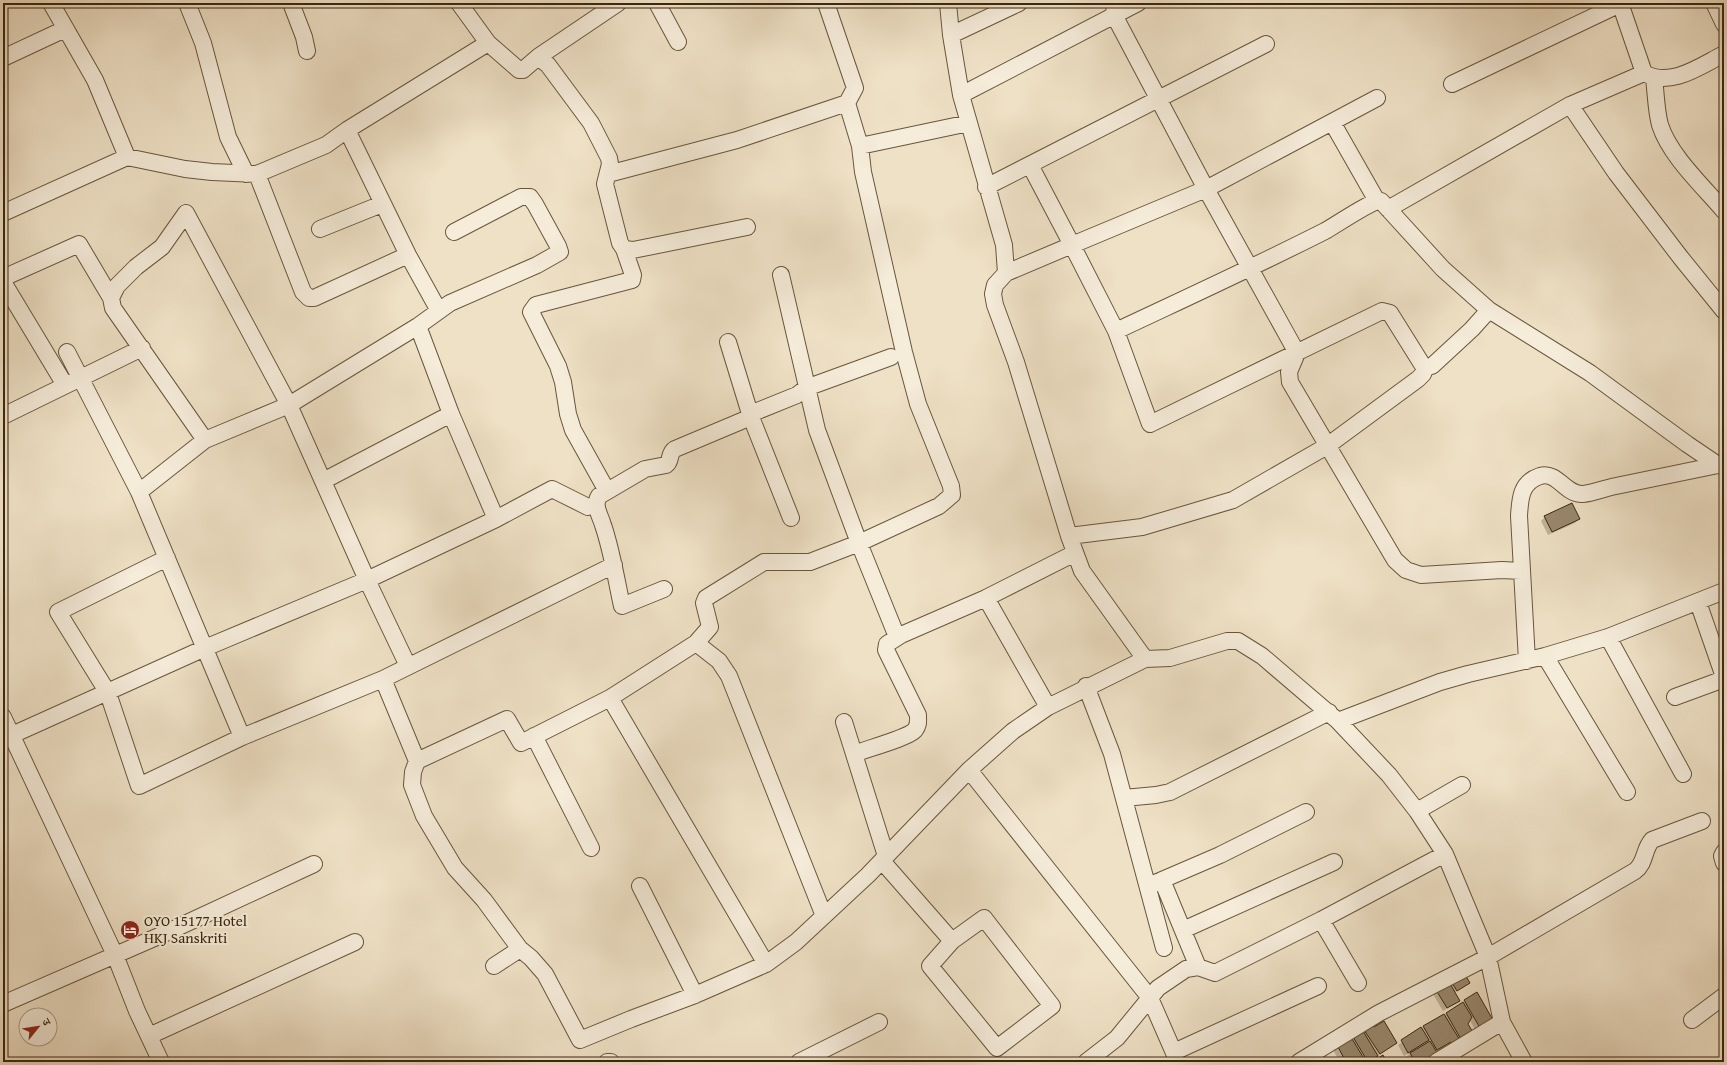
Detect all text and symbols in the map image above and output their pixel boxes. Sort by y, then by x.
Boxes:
place label: OYO 15177 Hotel HKJ Sanskriti [144,910,247,948]
hotel icon: OYO 15177 Hotel HKJ Sanskriti [119,919,141,941]
north arrow [18,1007,58,1047]
text: उ [38,1015,56,1030]

